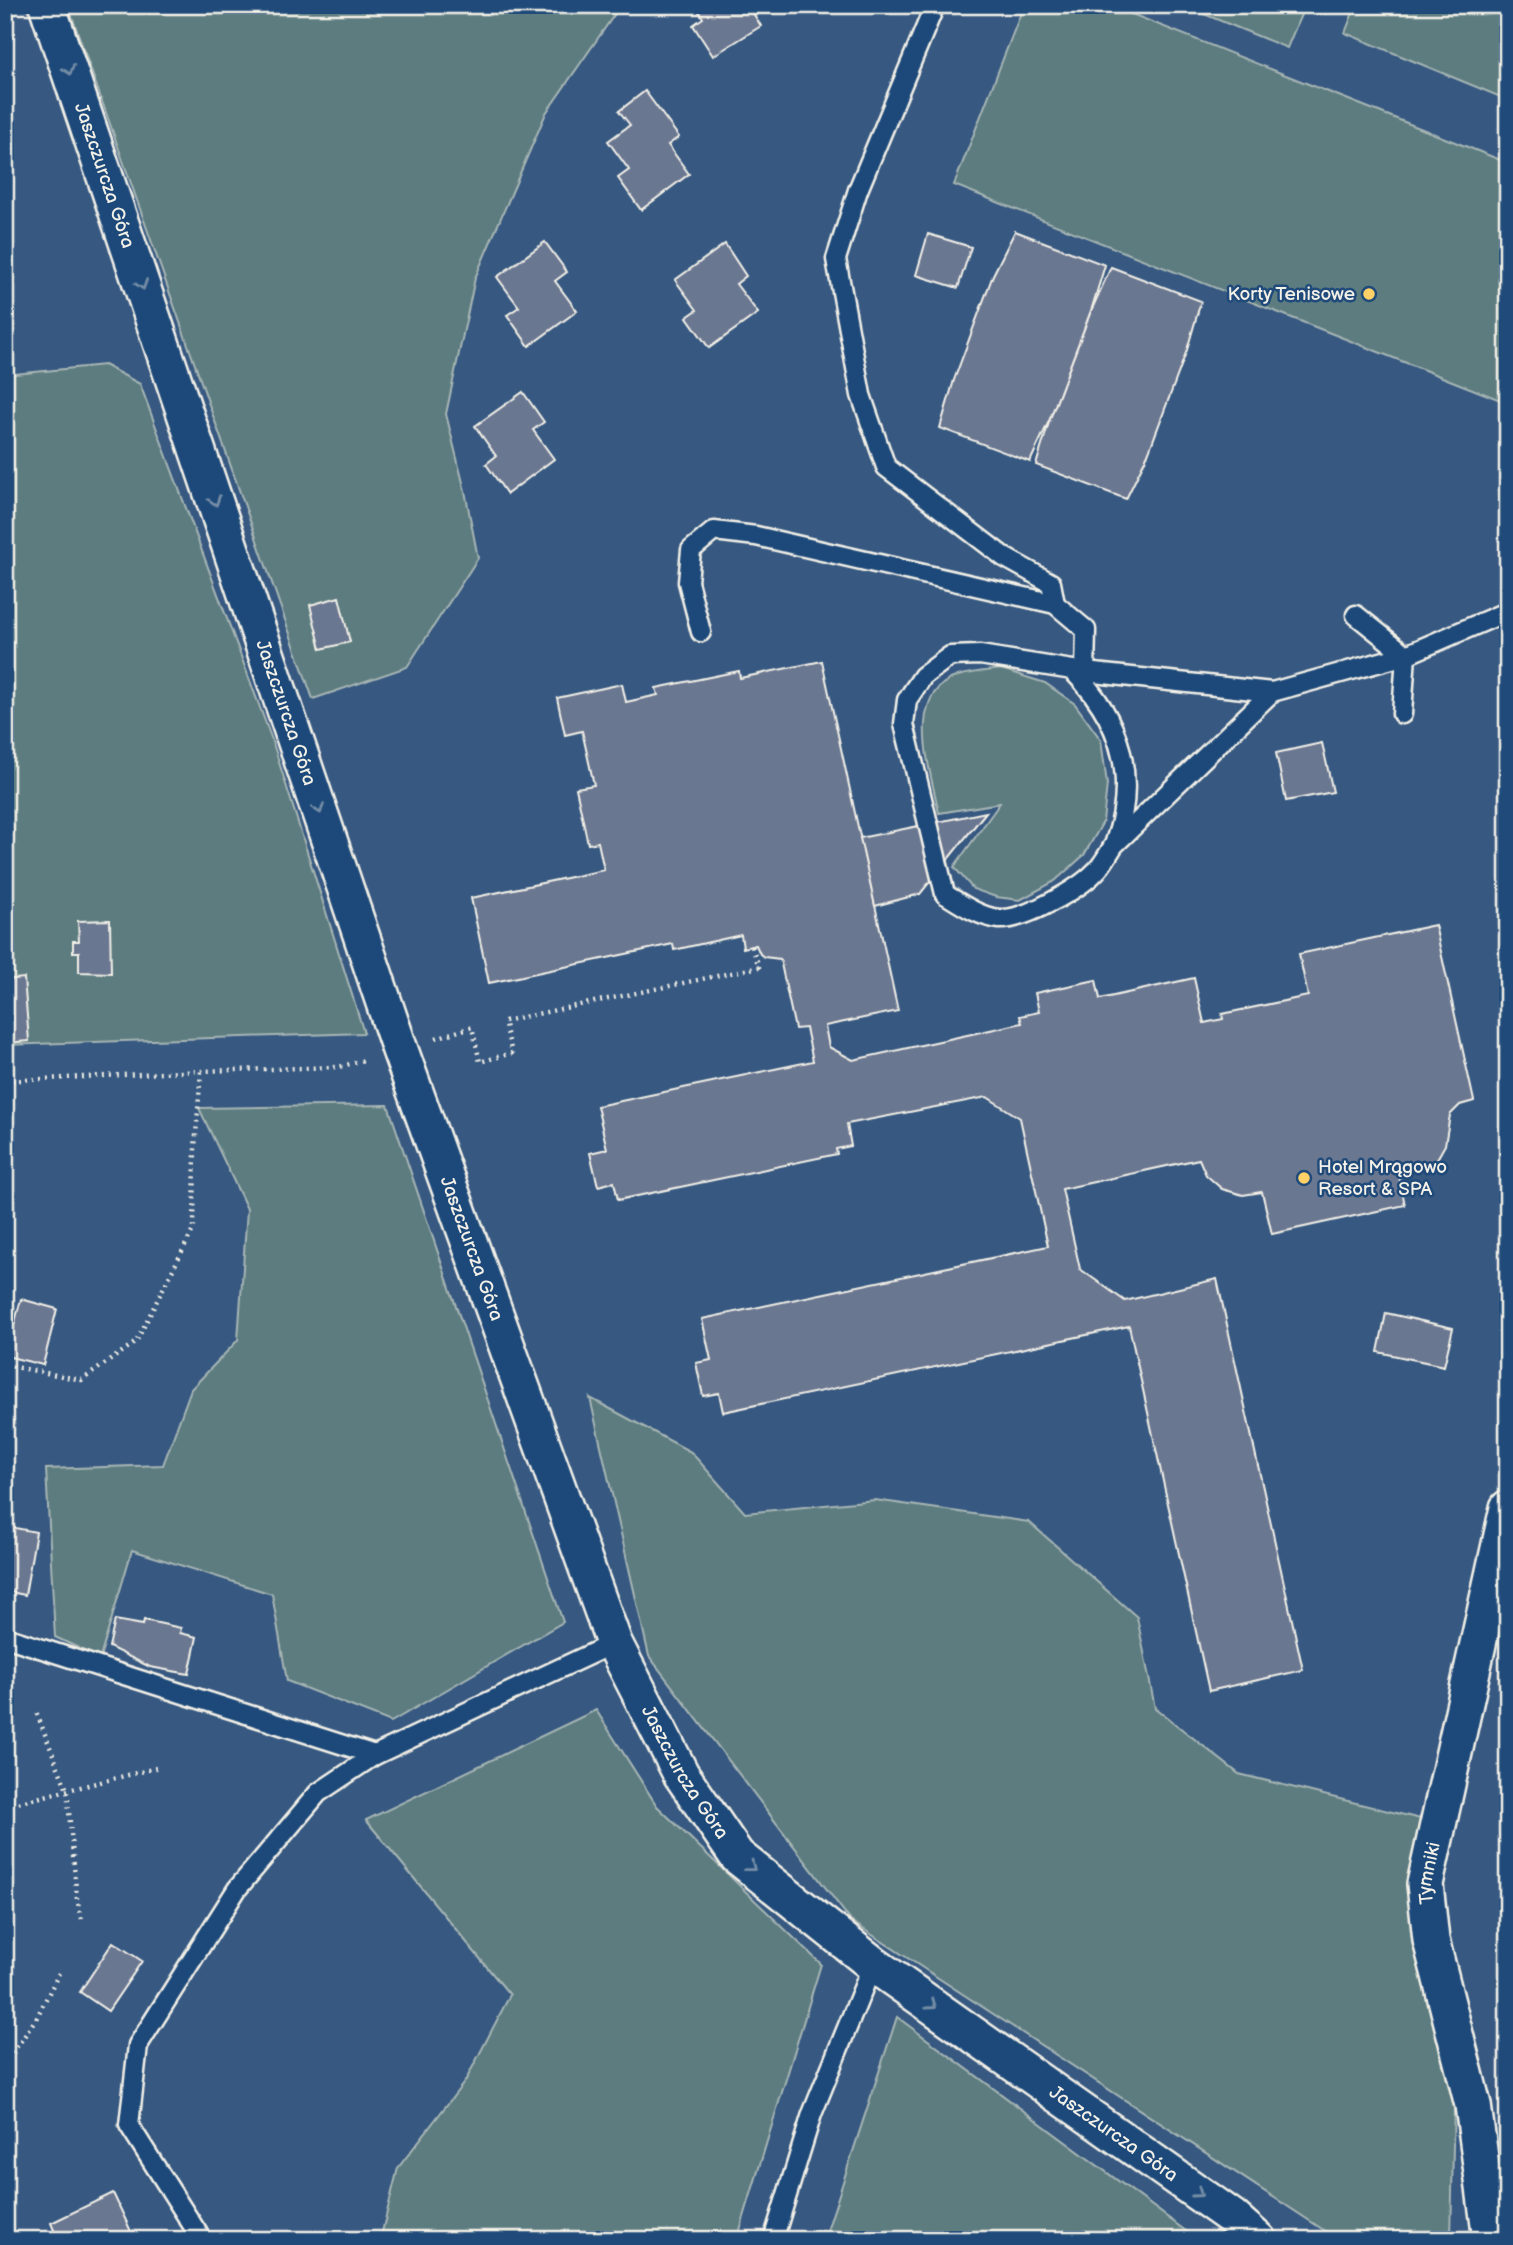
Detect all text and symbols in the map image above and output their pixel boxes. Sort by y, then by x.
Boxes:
one-way arrow [61,63,75,75]
street label: Jaszczurcza Góra [69,100,140,251]
one-way arrow [134,279,148,291]
place label: Korty Tenisowe [1228,283,1355,306]
marker: Korty Tenisowe [1361,286,1377,302]
one-way arrow [207,494,221,506]
street label: Jaszczurcza Góra [251,637,321,788]
one-way arrow [311,803,325,815]
place label: Hotel Mrągowo Resort & SPA [1318,1156,1447,1201]
marker: Hotel Mrągowo Resort & SPA [1296,1170,1312,1186]
street label: Jaszczurcza Góra [435,1173,508,1324]
street label: Jaszczurcza Góra [636,1701,734,1844]
street label: Tymniki [1413,1840,1445,1905]
one-way arrow [743,1859,756,1872]
one-way arrow [924,1997,937,2009]
street label: Jaszczurcza Góra [1045,2080,1182,2187]
one-way arrow [1190,2185,1203,2197]

